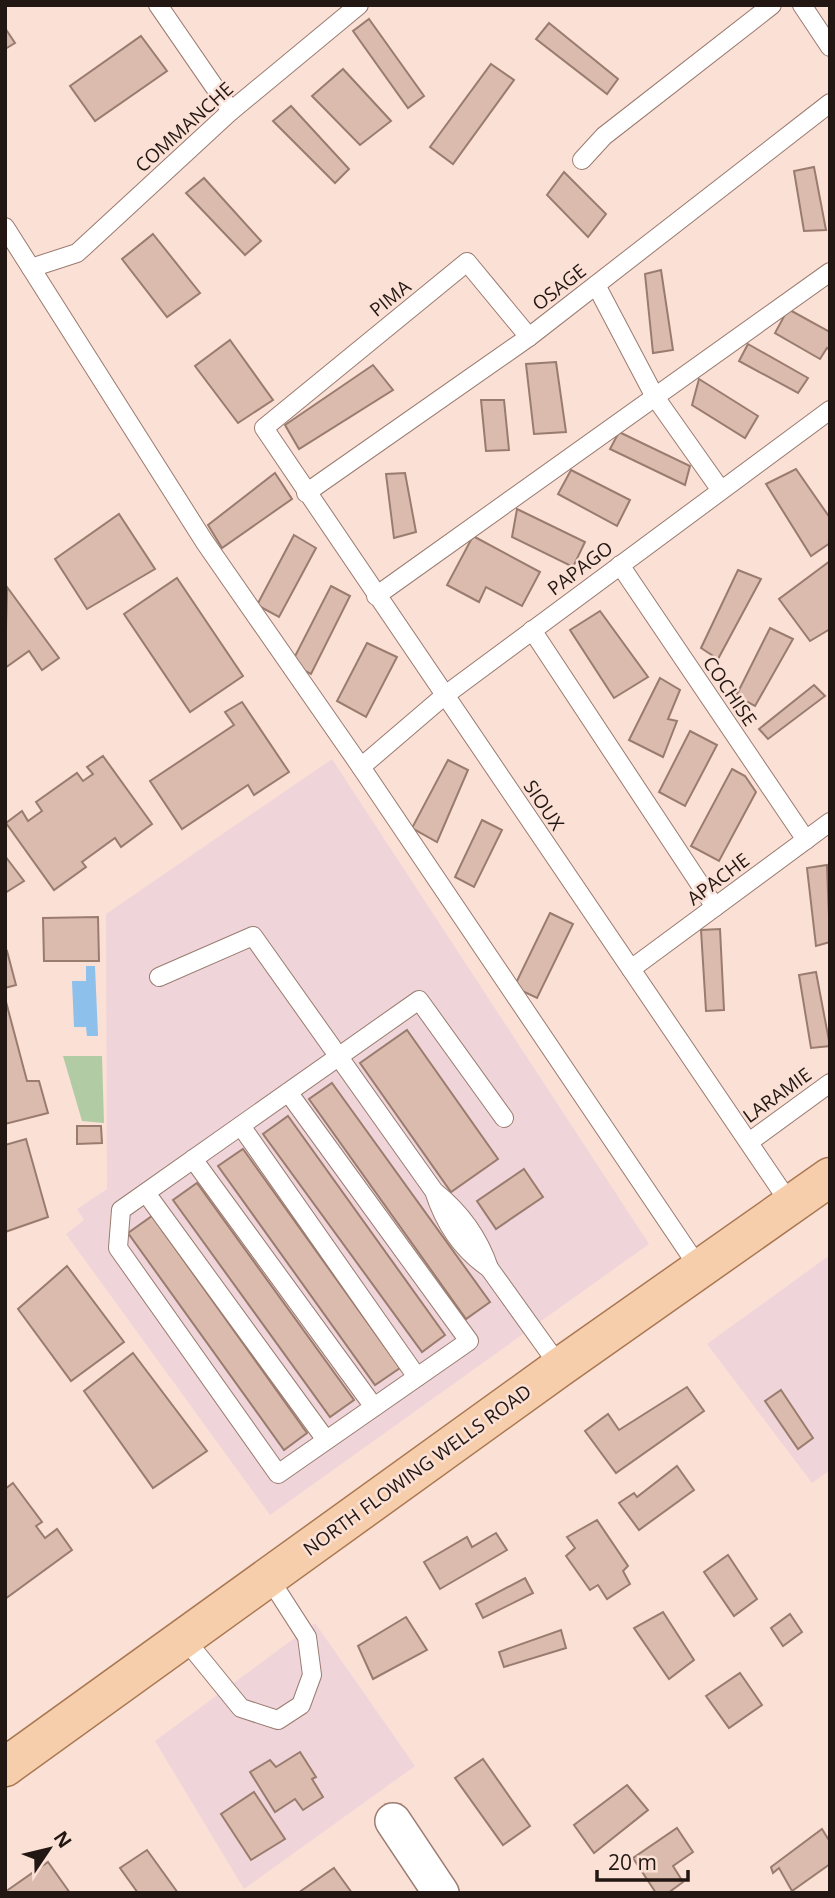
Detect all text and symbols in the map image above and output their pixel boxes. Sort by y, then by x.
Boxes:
street label: COMMANCHE [129,76,239,178]
street label: OSAGE [527,258,591,316]
street label: PIMA [364,273,416,323]
street label: PAPAGO [542,535,618,601]
street label: COCHISE [697,651,763,731]
street label: SIOUX [518,775,570,835]
street label: APACHE [681,847,755,911]
street label: LARAMIE [738,1061,816,1129]
street label: NORTH FLOWING WELLS ROAD [298,1378,536,1562]
north arrow [14,1814,84,1884]
text: N [48,1825,78,1853]
scale bar [597,1839,688,1883]
text: 20 m [608,1848,657,1876]

